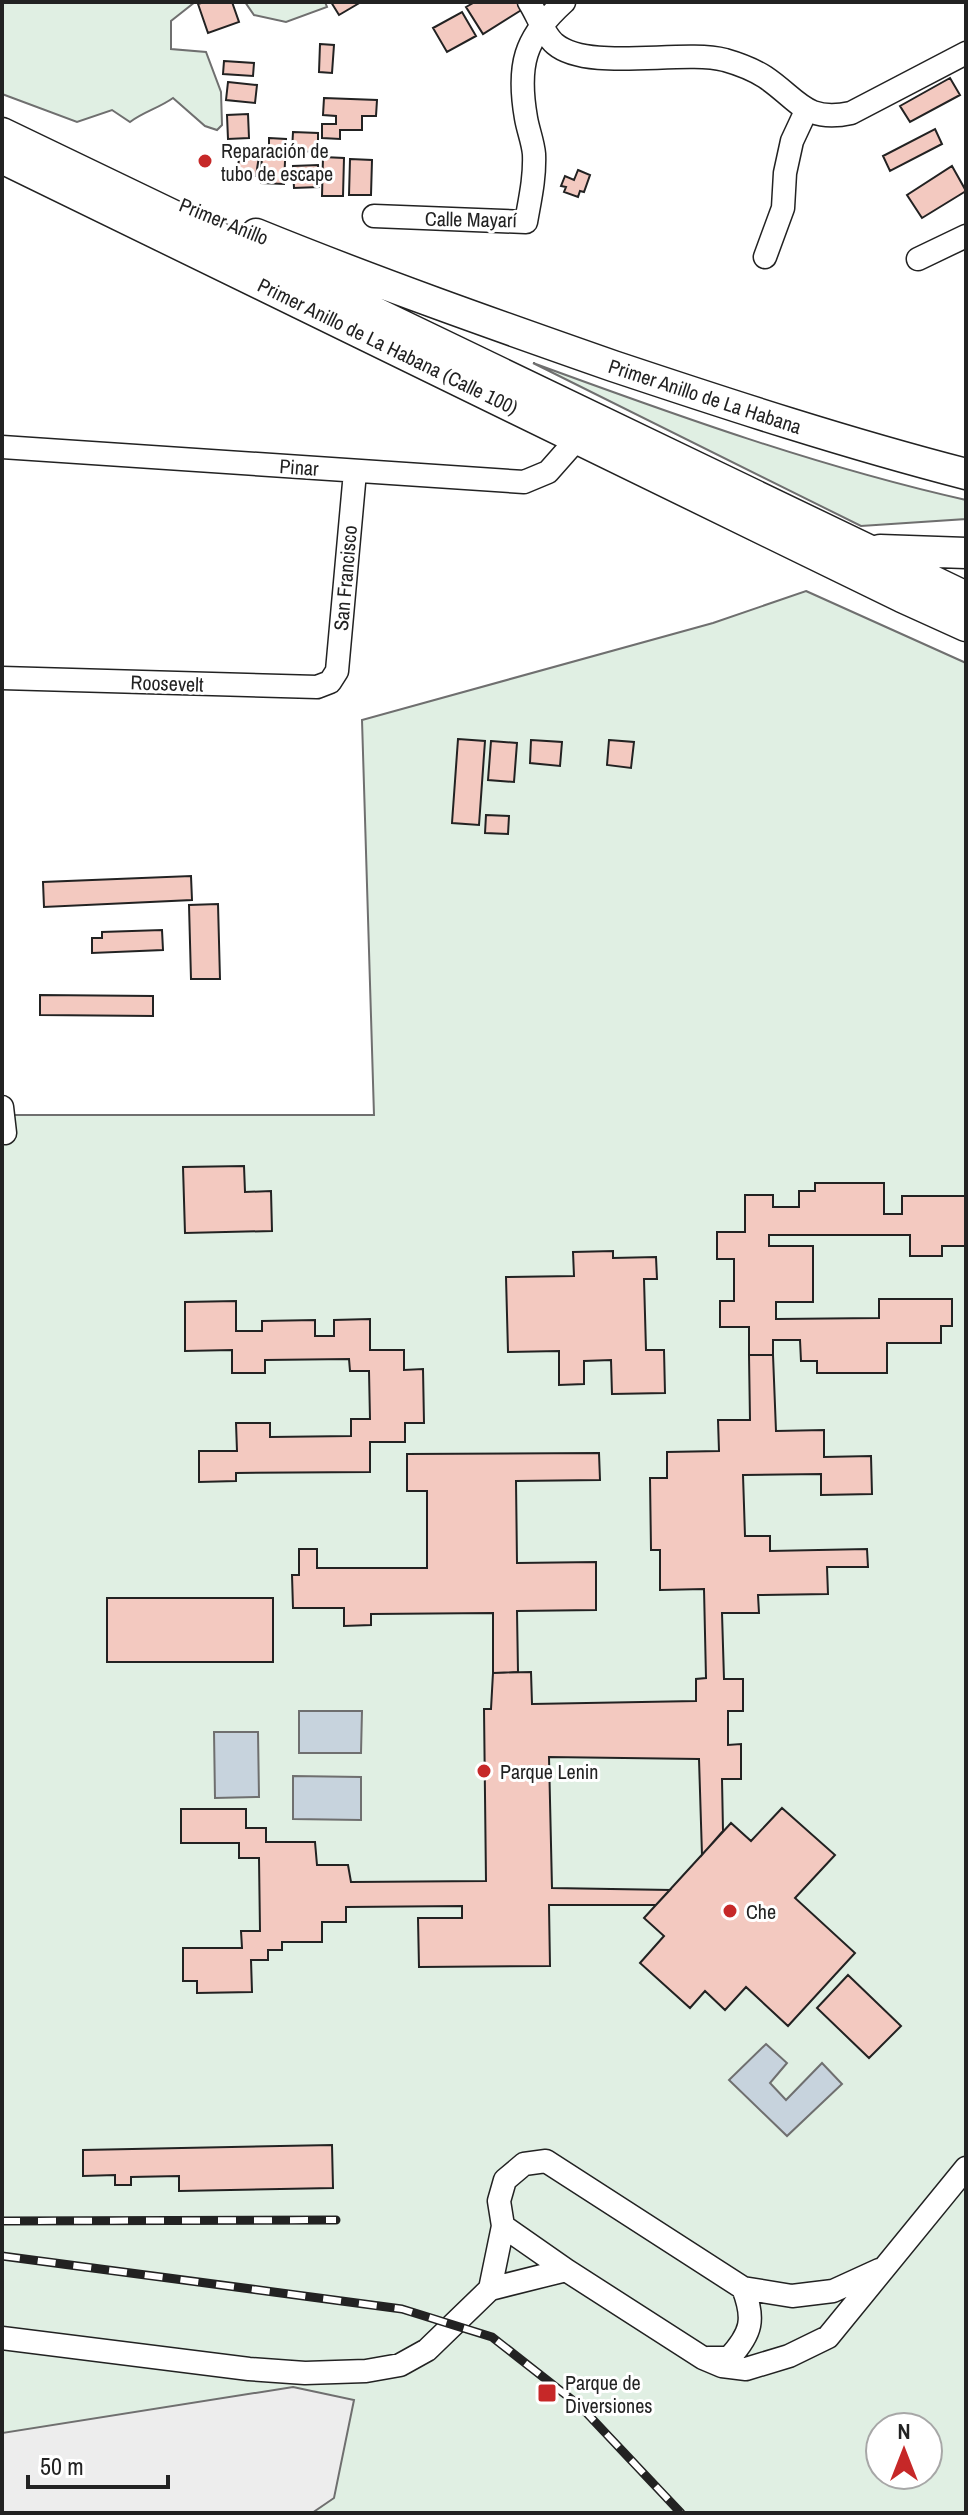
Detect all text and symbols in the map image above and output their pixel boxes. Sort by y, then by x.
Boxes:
place label: Reparación de tubo de escape [221,137,333,187]
marker: Reparación de tubo de escape [196,152,214,170]
street label: Primer Anillo [175,191,273,251]
street label: Calle Mayarí [425,205,518,233]
street label: Primer Anillo de La Habana (Calle 100) [253,271,523,421]
street label: Primer Anillo de La Habana [605,352,805,440]
street label: Pinar [279,452,320,482]
street label: San Francisco [327,524,363,632]
street label: Roosevelt [130,668,204,698]
place label: Parque Lenin [500,1758,598,1785]
marker: Parque Lenin [475,1762,493,1780]
place label: Che [746,1898,776,1925]
marker: Che [721,1902,739,1920]
place label: Parque de Diversiones [565,2369,653,2419]
marker: Parque de Diversiones [536,2382,558,2404]
north arrow [864,2411,944,2491]
text: N [897,2416,911,2446]
scale bar [28,2439,168,2489]
text: 50 m [40,2450,84,2482]

